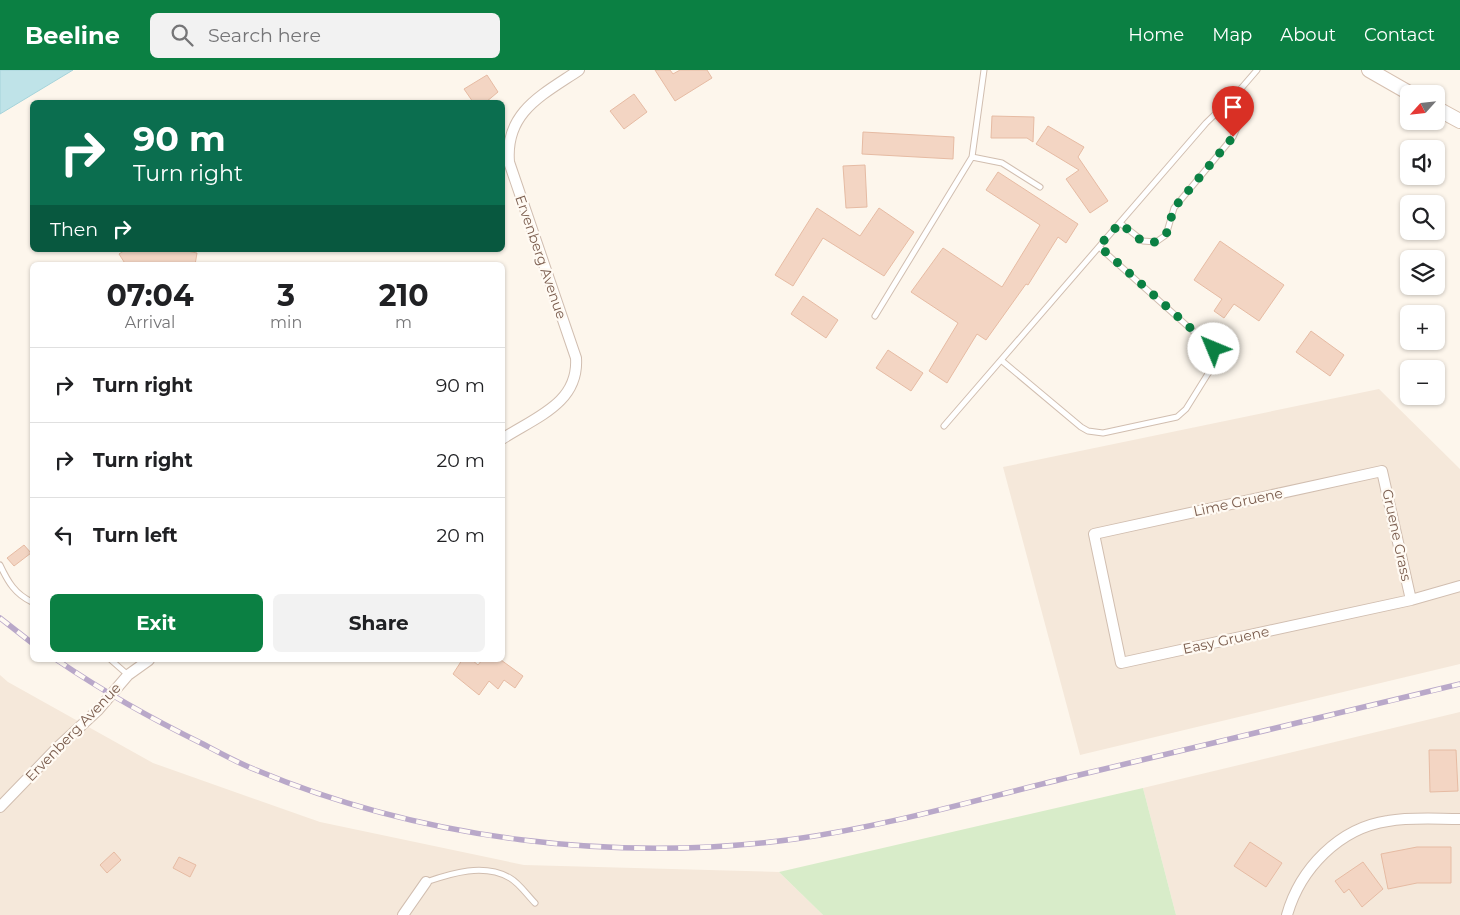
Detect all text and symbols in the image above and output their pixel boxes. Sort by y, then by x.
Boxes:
search box [150,13,500,58]
text: Beeline [25,21,120,50]
icon: search [168,21,196,49]
text: Search here [208,24,321,47]
text: Home [1128,24,1184,46]
text: Map [1212,24,1252,46]
text: About [1280,24,1336,46]
text: Contact [1364,24,1435,46]
north arrow [1400,85,1445,130]
map controls [1400,85,1445,405]
pin [1212,86,1254,137]
icon: arrive [1219,93,1247,121]
text: 90 m [133,117,226,160]
icon: right [50,120,115,185]
button: sound [1400,140,1445,185]
text: Turn right [133,160,243,187]
street label: Ervenberg Avenue [511,193,571,321]
button: search [1400,195,1445,240]
icon: right [108,215,136,243]
text: Then [50,218,98,241]
button: layers [1400,250,1445,295]
text: 07:04 [106,277,194,314]
text: 3 [277,277,295,314]
text: 210 [379,277,429,314]
button: + [1400,305,1445,350]
text: Arrival [125,313,175,332]
text: min [270,313,302,332]
text: m [395,313,412,332]
position arrow [1187,322,1239,374]
button: − [1400,360,1445,405]
icon: right [50,371,78,399]
text: Turn right [93,374,193,397]
text: 90 m [436,374,485,397]
icon: right [50,446,78,474]
text: Turn right [93,449,193,472]
text: 20 m [437,449,485,472]
street label: Lime Gruene [1192,484,1284,520]
street label: Gruene Grass [1378,487,1416,583]
icon: left [50,521,78,549]
text: Turn left [93,524,178,547]
text: 20 m [437,524,485,547]
button: Exit [50,594,263,652]
button: Share [273,594,485,652]
street label: Easy Gruene [1181,622,1271,658]
street label: Ervenberg Avenue [21,679,125,785]

